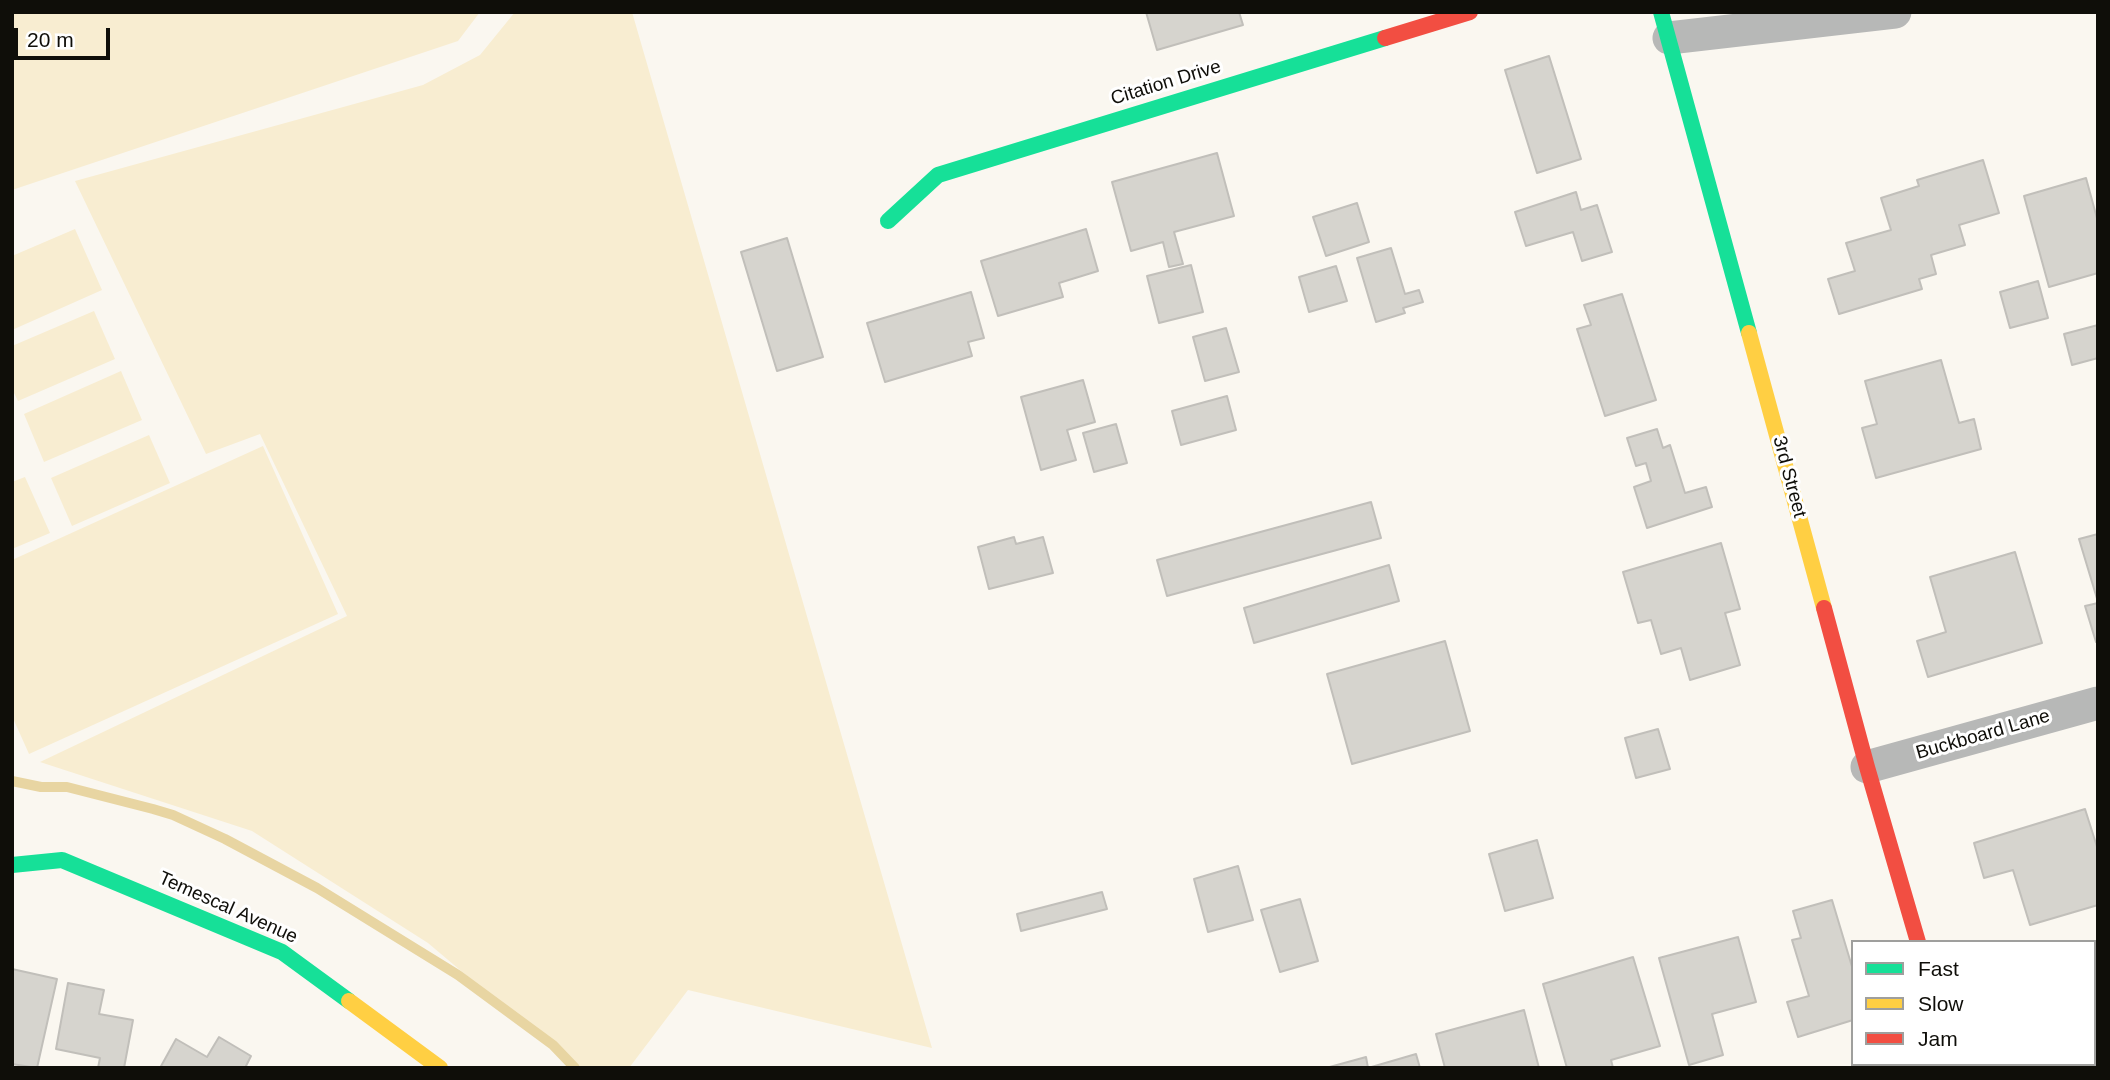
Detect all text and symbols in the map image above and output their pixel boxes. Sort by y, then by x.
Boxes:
scale bar [18,14,114,58]
text: 20 m [27,28,74,51]
street label: Citation Drive [1108,55,1224,111]
street label: 3rd Street [1767,434,1811,520]
street label: Buckboard Lane [1913,705,2053,765]
street label: Temescal Avenue [155,867,301,949]
legend [1851,940,2096,1066]
text: Fast [1918,957,1959,980]
text: Slow [1918,992,1964,1015]
text: Jam [1918,1027,1958,1050]

